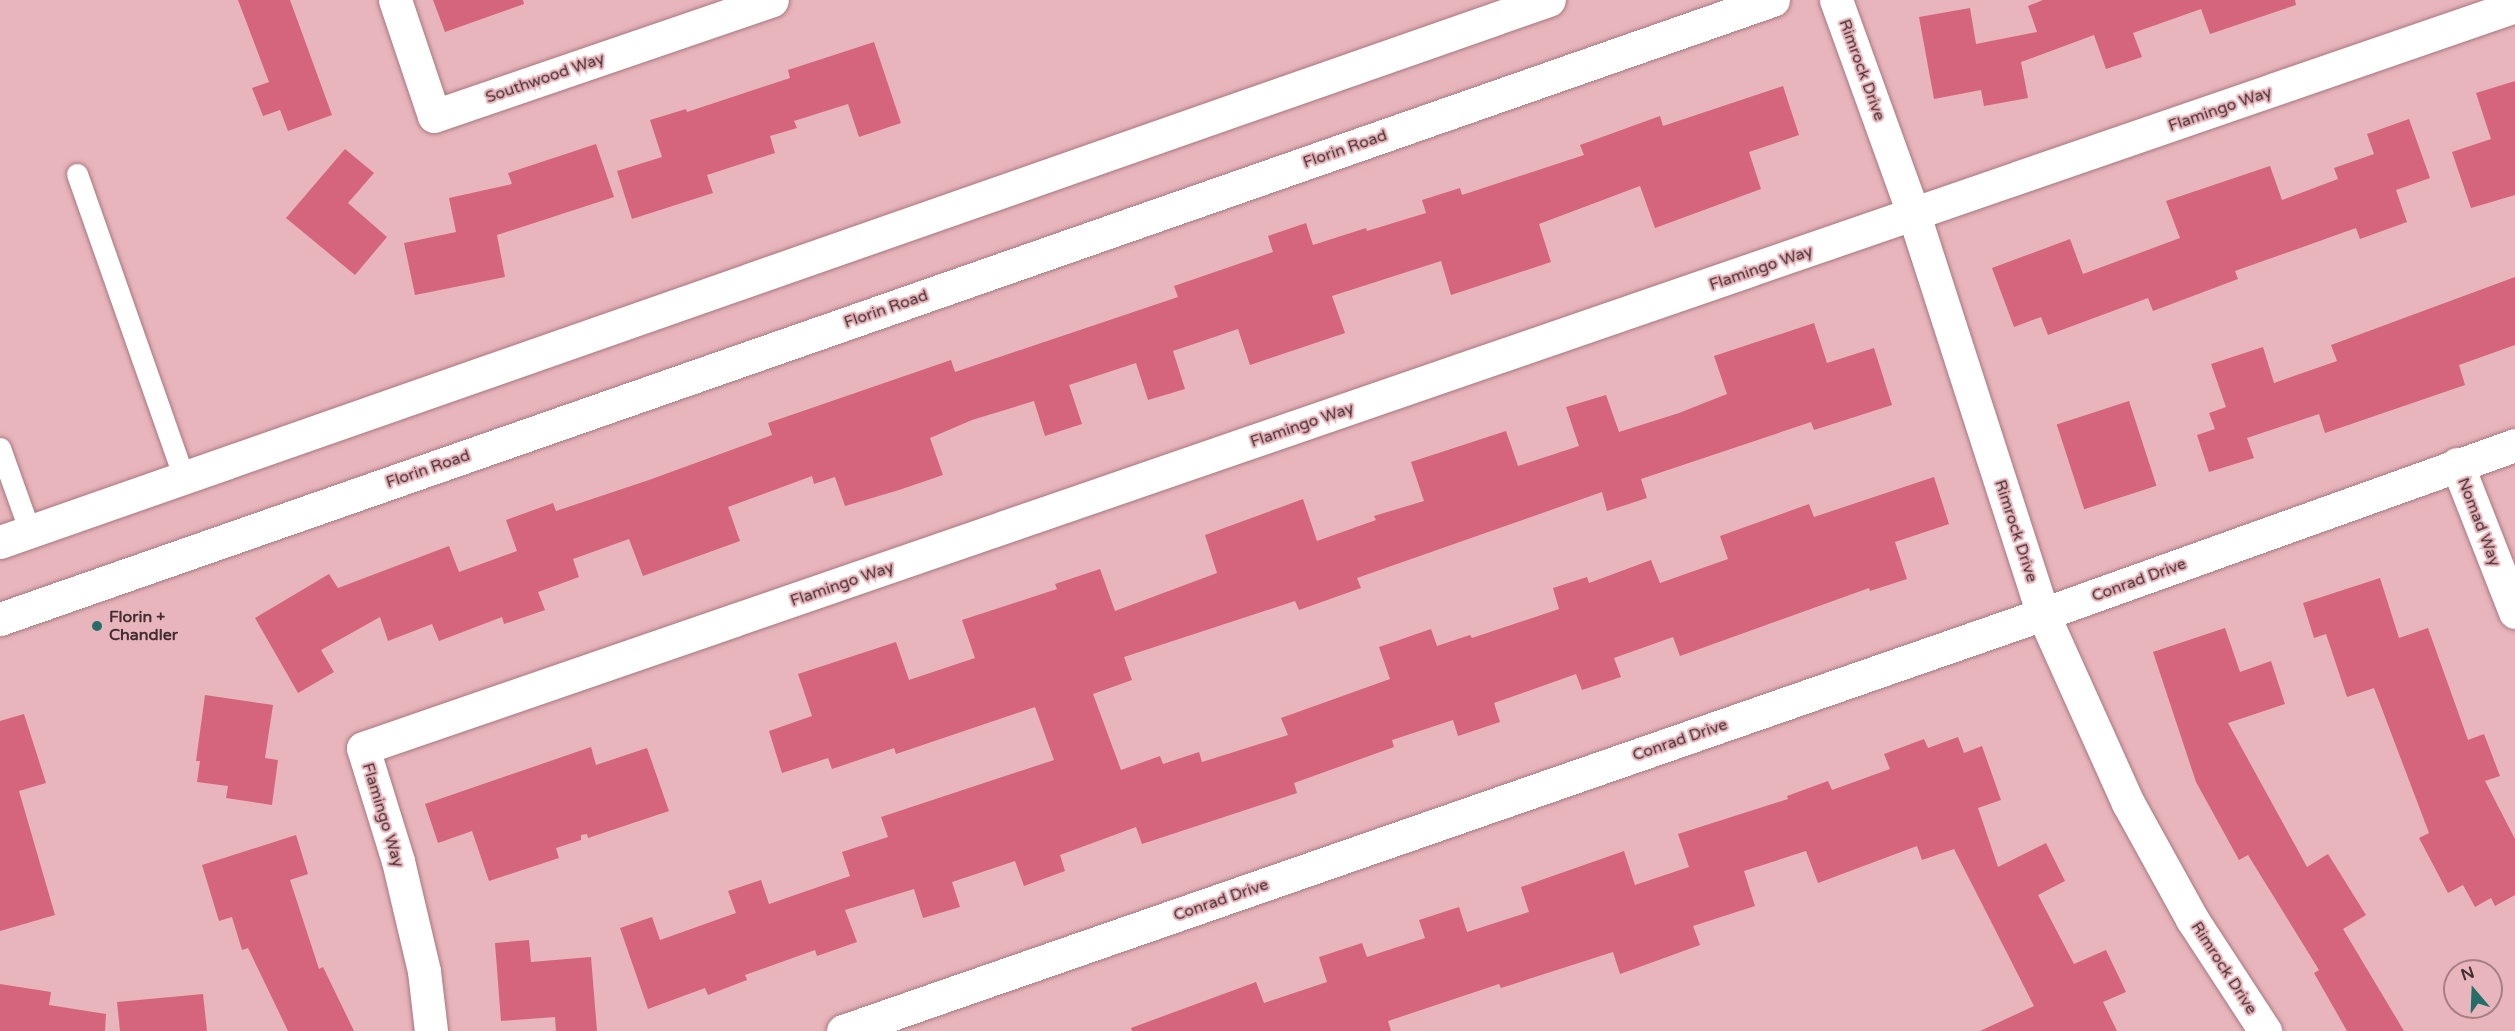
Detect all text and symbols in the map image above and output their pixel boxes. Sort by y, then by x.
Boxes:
street label: Rimrock Drive [1835,17,1889,123]
street label: Southwood Way [483,49,607,107]
street label: Flamingo Way [2166,82,2274,136]
street label: Florin Road [1300,126,1390,172]
street label: Flamingo Way [1707,241,1815,295]
street label: Florin Road [841,286,931,332]
street label: Flamingo Way [1248,398,1356,452]
street label: Florin Road [383,446,473,492]
street label: Nomad Way [2453,475,2505,569]
street label: Rimrock Drive [1990,477,2042,585]
street label: Conrad Drive [2089,554,2189,606]
street label: Flamingo Way [788,557,896,611]
place label: Florin + Chandler [109,607,178,645]
marker: Florin + Chandler [90,619,104,633]
street label: Conrad Drive [1630,715,1730,765]
street label: Flamingo Way [358,761,408,869]
street label: Conrad Drive [1171,875,1271,925]
street label: Rimrock Drive [2187,918,2261,1018]
north arrow [2443,959,2503,1019]
text: N [2458,962,2477,985]

